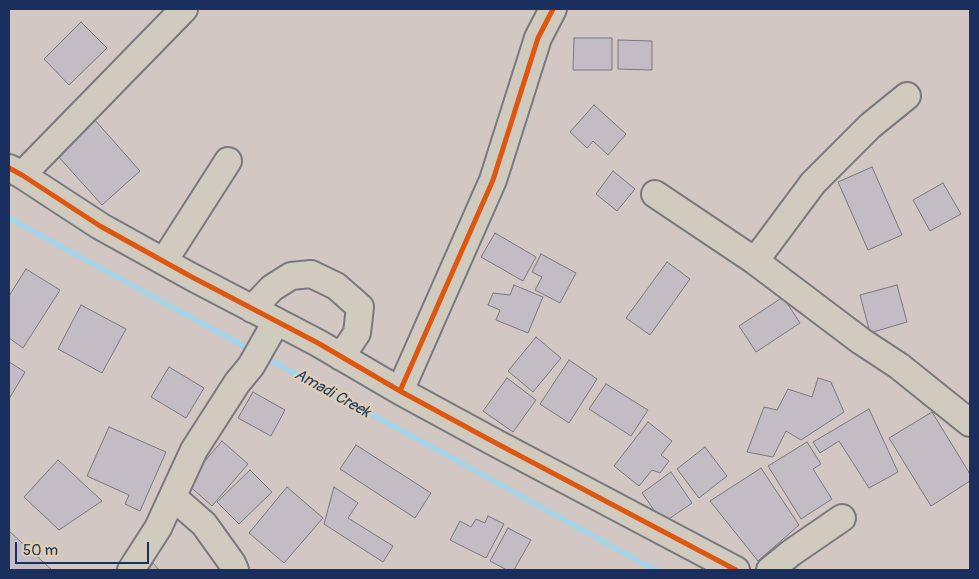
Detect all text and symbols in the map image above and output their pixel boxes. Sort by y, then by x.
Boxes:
water label: Amadi Creek [291,365,373,423]
scale bar [18,532,151,564]
text: 50 m [23,541,58,560]

